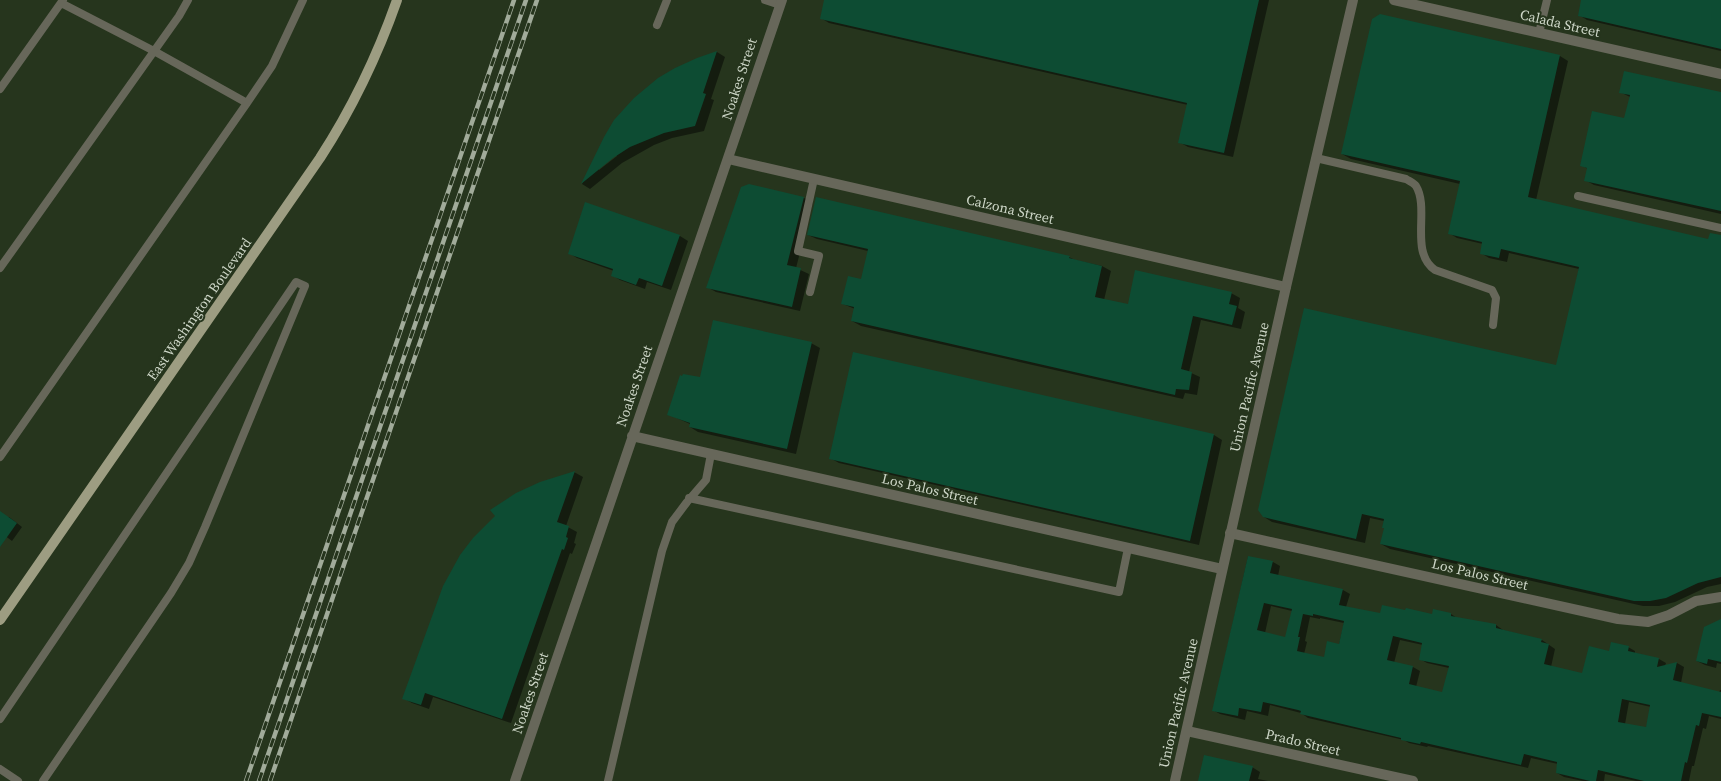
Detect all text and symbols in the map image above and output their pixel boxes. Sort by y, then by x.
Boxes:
street label: Calada Street [1518,4,1602,42]
street label: Noakes Street [716,35,762,123]
street label: Calzona Street [964,189,1056,229]
street label: East Washington Boulevard [142,234,256,384]
street label: Union Pacific Avenue [1224,320,1274,454]
street label: Noakes Street [611,342,657,429]
street label: Los Palos Street [880,468,980,510]
street label: Los Palos Street [1430,553,1530,595]
street label: Union Pacific Avenue [1153,636,1203,770]
street label: Noakes Street [507,649,553,736]
street label: Prado Street [1264,724,1343,760]

